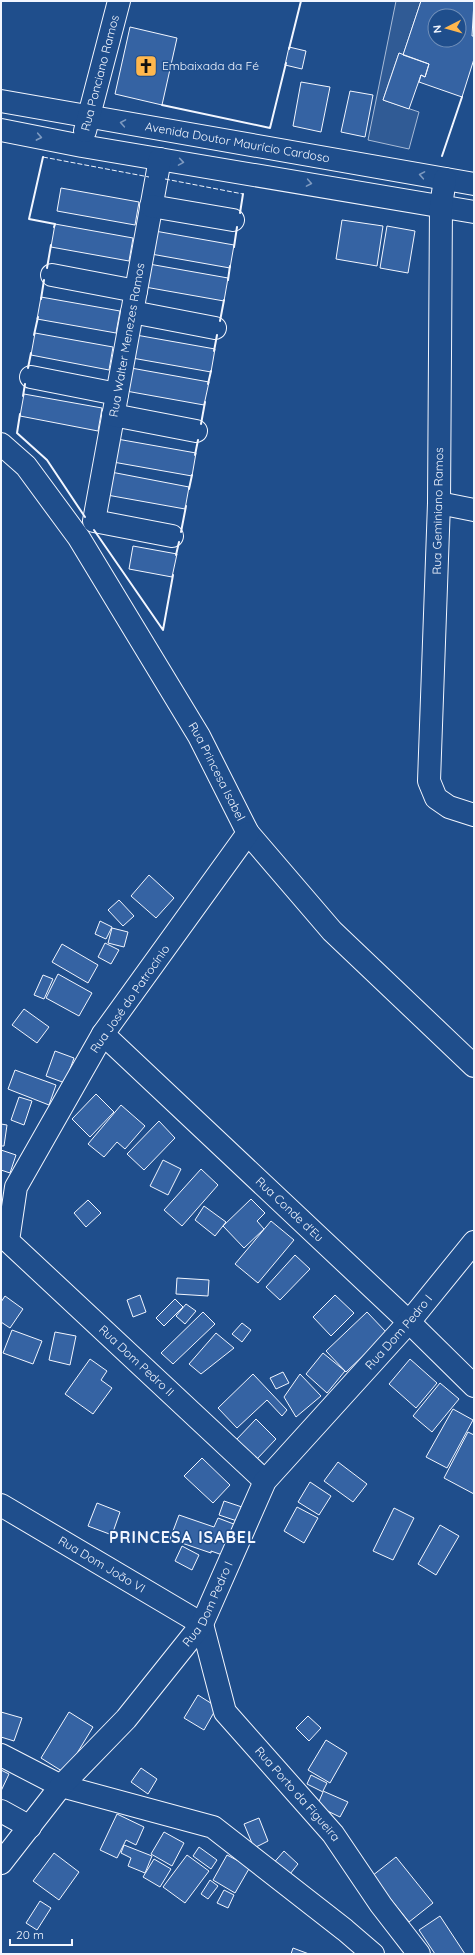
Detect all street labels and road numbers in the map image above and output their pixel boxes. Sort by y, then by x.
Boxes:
street label: Rua Ponciano Ramos [77,13,122,132]
street label: Avenida Doutor Maurício Cardoso [144,118,331,166]
street label: Rua Walter Menezes Ramos [106,261,148,418]
street label: Rua Geminiano Ramos [429,447,446,575]
street label: Rua Princesa Isabel [185,719,249,823]
street label: Rua José do Patrocínio [87,942,173,1056]
street label: Rua Conde d'Eu [253,1174,327,1245]
street label: Rua Dom Pedro I [362,1291,435,1372]
street label: Rua Dom Pedro II [96,1322,177,1399]
street label: Rua Dom João VI [56,1533,148,1596]
street label: Rua Dom Pedro I [179,1559,236,1649]
street label: Rua Porto da Figueira [252,1743,344,1844]

